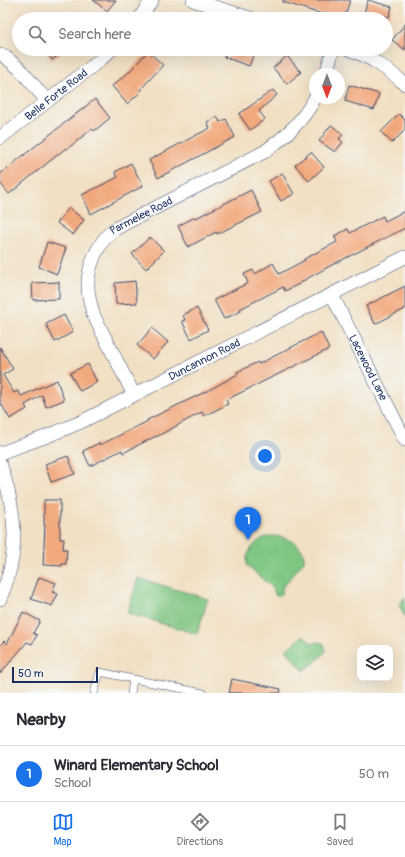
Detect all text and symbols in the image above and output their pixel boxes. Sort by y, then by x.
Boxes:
search box [12,12,393,56]
icon: search [26,23,48,45]
text: Search here [58,25,131,44]
street label: Belle Forte Road [22,66,90,123]
north arrow [309,68,345,104]
street label: Parmelee Road [107,194,175,237]
street label: Lacewood Lane [346,332,391,403]
street label: Duncannon Road [166,336,242,383]
your location [255,446,275,466]
pin: 1 [235,507,261,540]
map controls [357,645,393,681]
button: layers [357,645,393,681]
scale bar [12,665,98,684]
text: 50 m [18,667,44,680]
text: Nearby [16,709,65,730]
text: Winard Elementary School [54,756,219,775]
text: 1 [26,766,32,782]
text: 50 m [359,766,389,782]
text: School [54,775,91,791]
tab: Map [52,811,74,848]
tab: Directions [177,811,223,848]
tab: Saved [326,811,353,848]

